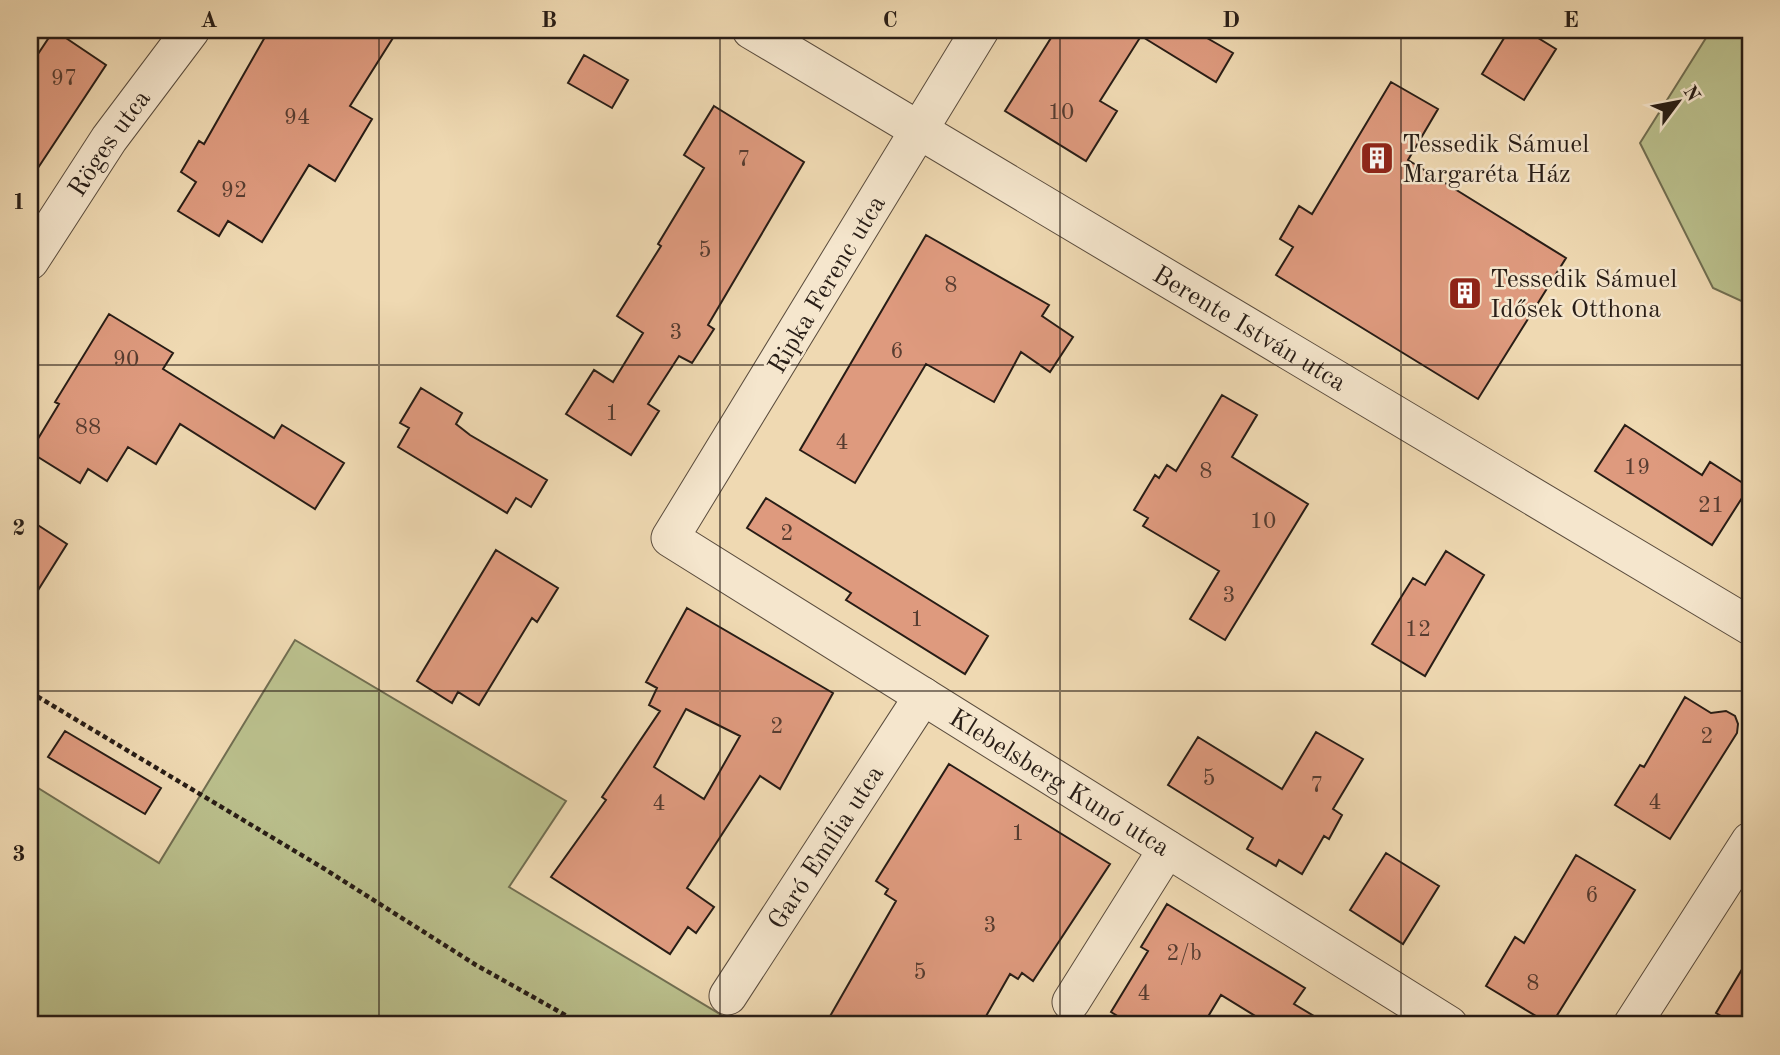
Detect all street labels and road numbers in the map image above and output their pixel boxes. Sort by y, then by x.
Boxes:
street label: Röges utca [64,86,156,202]
street label: Ripka Ferenc utca [764,191,891,379]
street label: Berente István utca [1148,262,1350,397]
street label: Klebelsberg Kunó utca [944,705,1174,862]
street label: Garó Emília utca [764,761,889,934]

